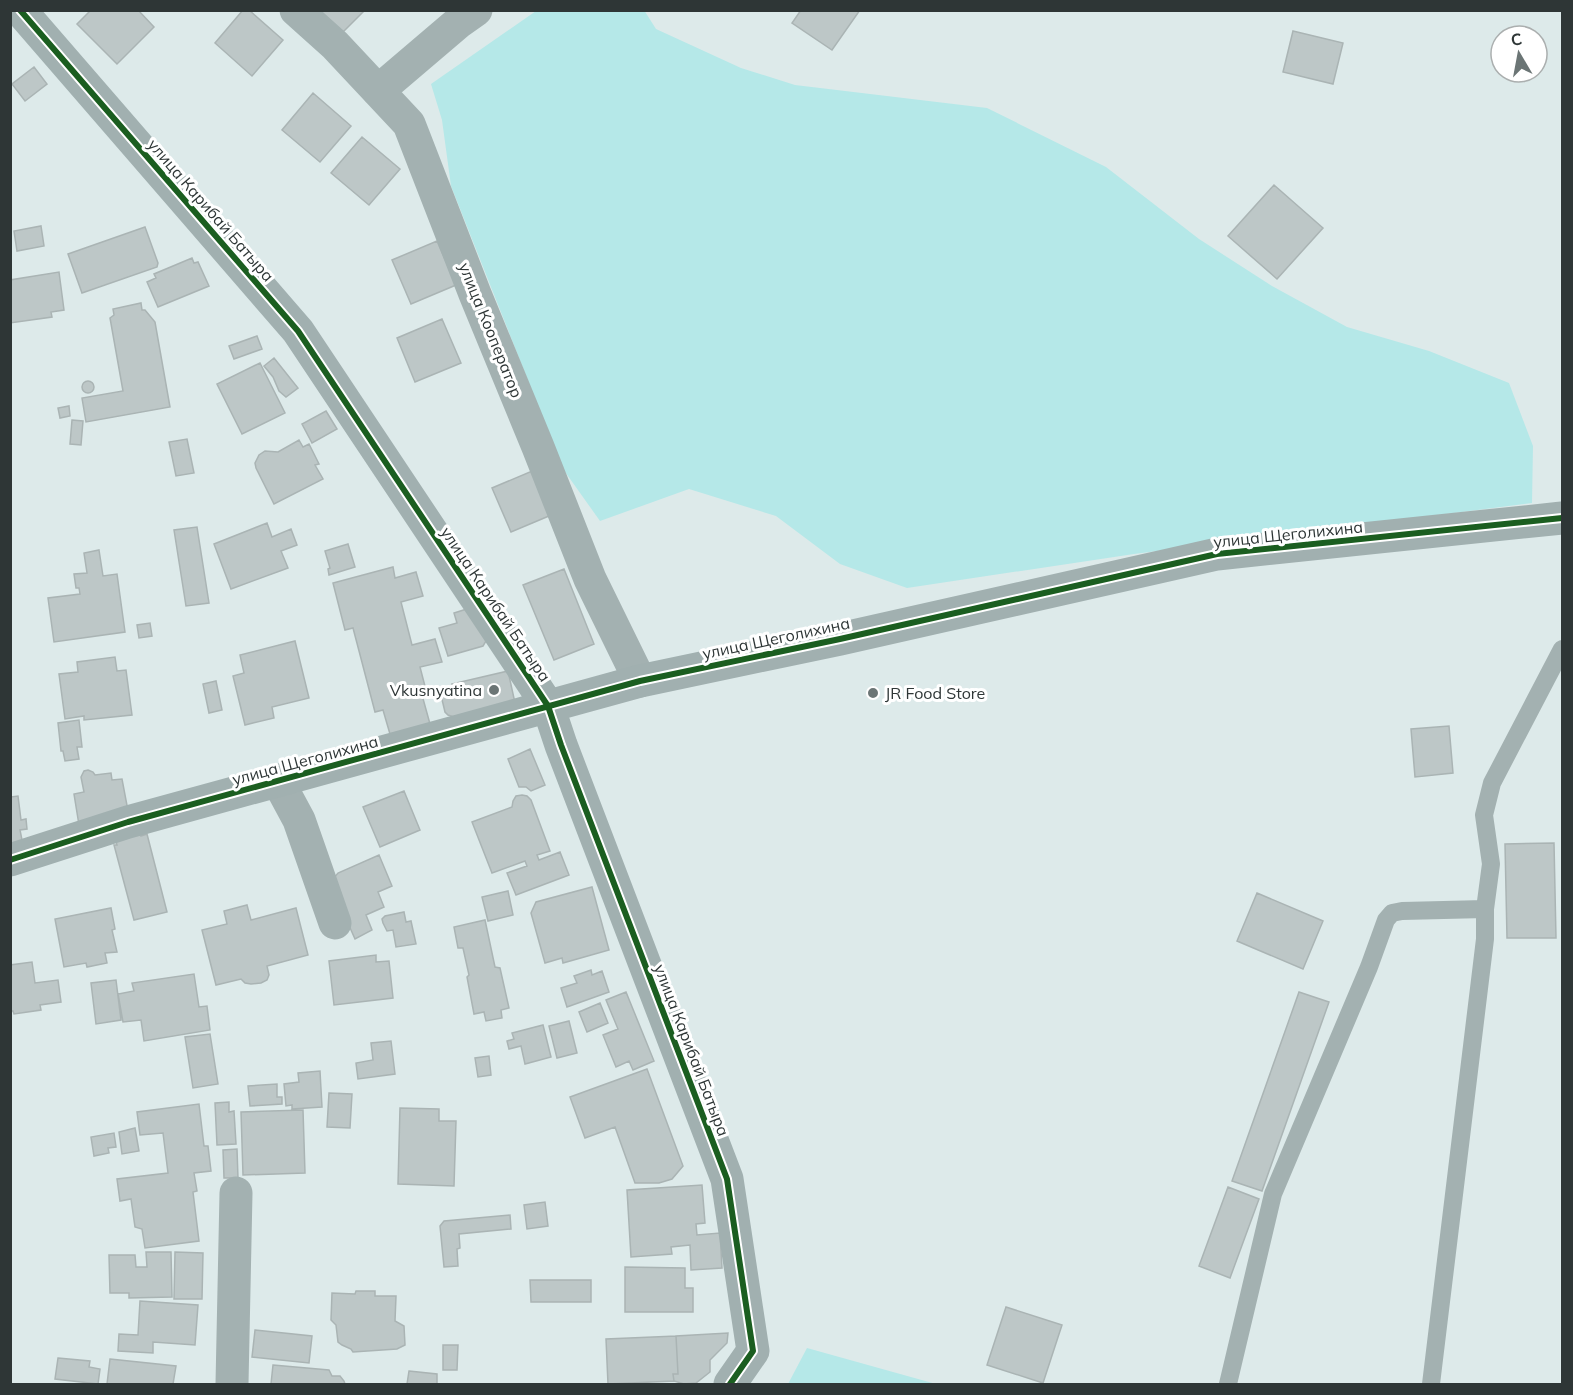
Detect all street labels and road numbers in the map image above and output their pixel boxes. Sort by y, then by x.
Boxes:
street label: улица Карибай Батыра [144,135,278,285]
street label: улица Кооператор [455,259,527,401]
street label: улица Щеголихина [1212,516,1364,552]
street label: улица Карибай Батыра [437,523,555,685]
street label: улица Щеголихина [700,613,852,663]
street label: улица Щеголихина [230,731,380,789]
street label: улица Карибай Батыра [650,961,734,1139]

